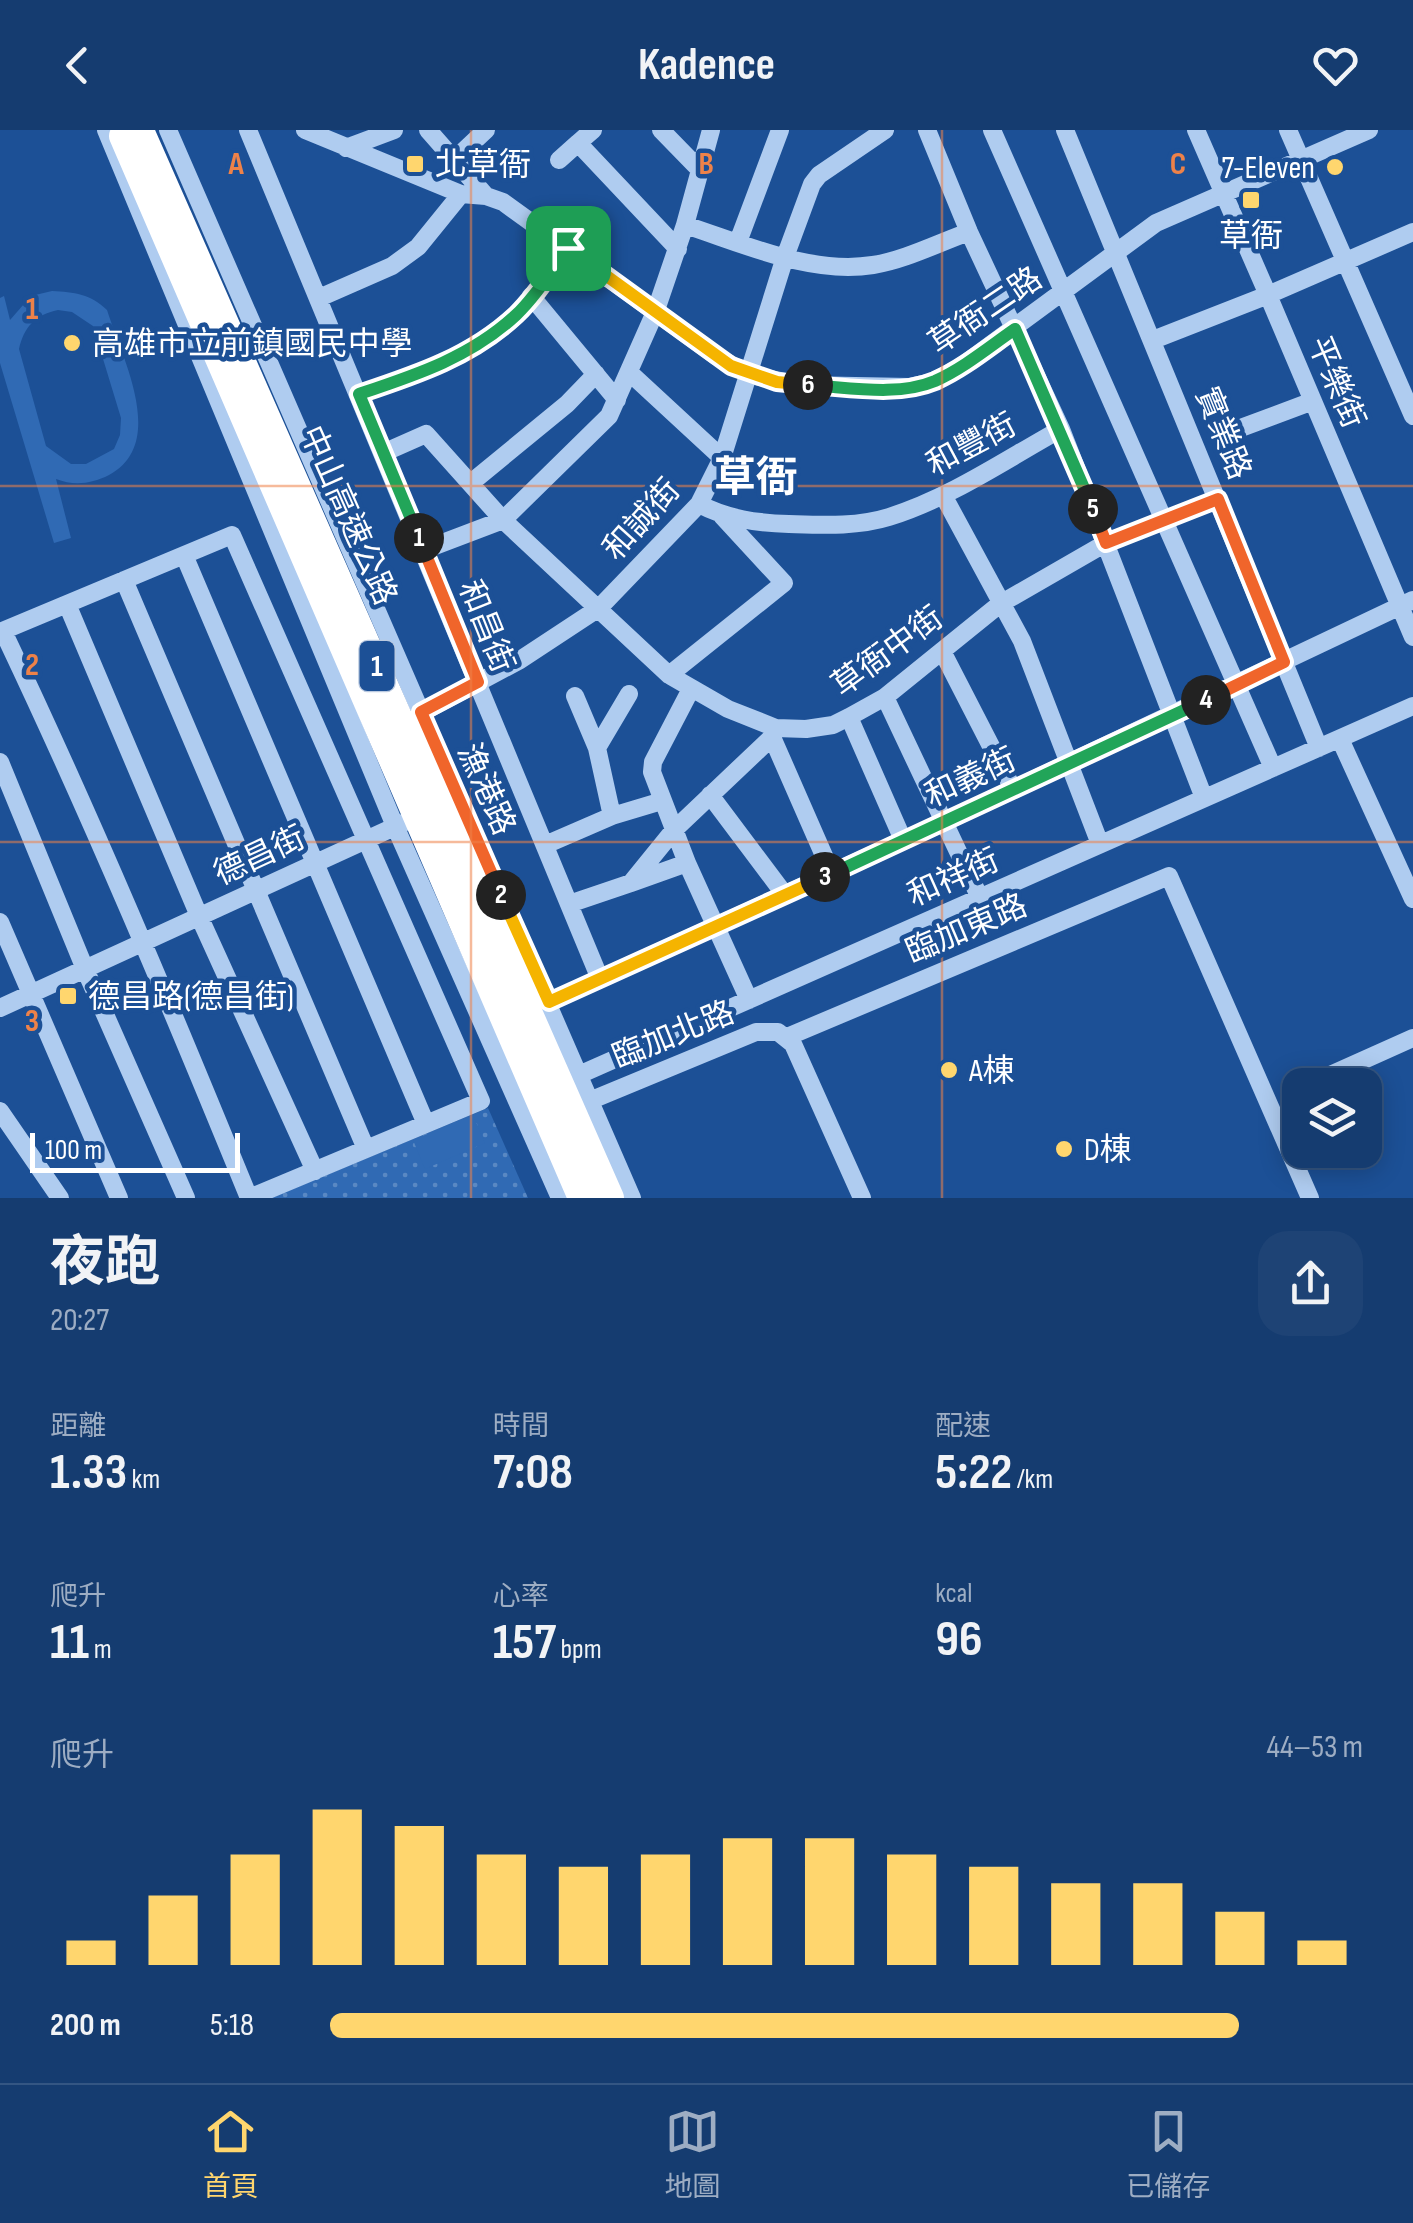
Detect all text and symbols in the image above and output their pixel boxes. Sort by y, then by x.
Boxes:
icon: back [50,38,105,93]
text: Kadence [638,38,775,93]
icon: heart [1308,38,1363,93]
text: A [227,145,244,184]
text: B [698,145,714,184]
text: C [1170,145,1186,184]
place label: 北草衙 [435,146,531,185]
place label: 7-Eleven [1222,149,1315,188]
marker: 北草衙 [404,153,426,175]
marker: 7-Eleven [1324,156,1346,178]
marker: 草衙 [1240,189,1262,211]
pin [526,206,611,291]
place label: 草衙 [1219,217,1283,256]
icon: arrive [541,221,596,276]
street label: 草衙二路 [922,259,1050,363]
text: 1 [26,290,39,329]
place label: 高雄市立前鎮國民中學 [92,325,412,364]
street label: 平樂街 [1299,331,1372,434]
marker: 高雄市立前鎮國民中學 [61,332,83,354]
pin: 6 [783,360,833,410]
text: 6 [801,368,815,401]
street label: 實業路 [1187,382,1259,485]
street label: 和豐街 [920,406,1023,485]
street label: 中山高速公路 [291,420,404,611]
district label: 草衙 [714,453,798,504]
street label: 和誠街 [595,471,689,569]
pin: 5 [1068,484,1118,534]
text: 5 [1087,492,1099,525]
pin: 1 [394,513,444,563]
text: 1 [414,521,424,554]
street label: 和昌街 [450,575,522,678]
street label: 草衙中街 [825,599,951,706]
road number: 1 [360,641,394,691]
text: 2 [25,646,39,685]
pin: 4 [1181,675,1231,725]
text: 4 [1199,683,1213,716]
street label: 漁港路 [448,738,523,841]
street label: 和義街 [919,740,1022,816]
street label: 德昌街 [208,818,311,894]
street label: 和祥街 [902,841,1005,916]
pin: 3 [800,852,850,902]
text: 3 [819,860,831,893]
pin: 2 [476,870,526,920]
text: 2 [495,878,507,911]
street label: 臨加東路 [900,886,1033,972]
place label: 德昌路(德昌街) [88,978,294,1017]
marker: 德昌路(德昌街) [57,985,79,1007]
street label: 臨加北路 [607,993,740,1077]
text: 3 [25,1002,39,1041]
place label: A棟 [968,1052,1015,1091]
marker: A棟 [938,1059,960,1081]
map controls [1282,1068,1382,1168]
button: layers [1282,1068,1382,1168]
scale bar [30,1128,240,1172]
place label: D棟 [1084,1131,1132,1170]
text: 100 m [45,1134,102,1167]
marker: D棟 [1053,1138,1075,1160]
text: 夜跑 [50,1230,160,1297]
button: share [1258,1231,1363,1336]
text: 20:27 [50,1301,109,1340]
text: 距離 [50,1410,106,1443]
text: 時間 [493,1410,549,1443]
text: 配速 [935,1410,991,1443]
text: 1.33 [50,1443,127,1503]
text: 7:08 [493,1443,573,1503]
text: 5:22 [935,1443,1012,1503]
text: km [127,1463,160,1496]
text: /km [1012,1463,1053,1496]
text: kcal [935,1577,972,1610]
text: 爬升 [50,1580,106,1613]
text: 心率 [493,1580,549,1613]
text: 96 [935,1610,983,1670]
text: 11 [50,1613,89,1673]
text: 157 [493,1613,556,1673]
text: m [89,1633,112,1666]
text: bpm [556,1633,602,1666]
text: 44–53 m [1266,1728,1363,1767]
text: 爬升 [50,1736,114,1775]
text: 200 m [50,2006,121,2045]
text: 5:18 [210,2006,254,2045]
tab: 首頁 [203,2104,259,2204]
tab: 地圖 [664,2104,720,2204]
tab: 已儲存 [1126,2104,1210,2204]

